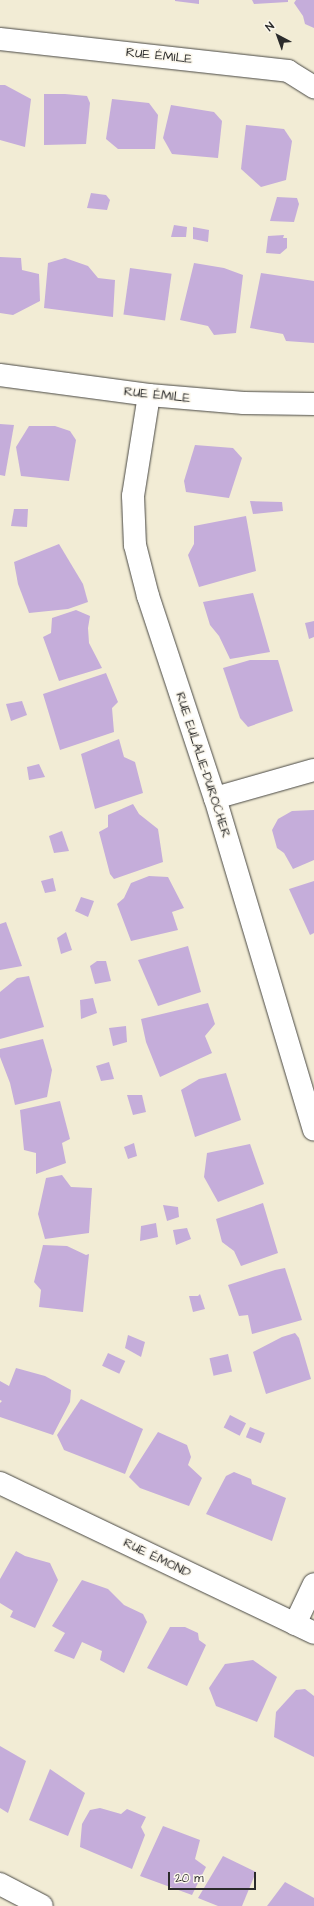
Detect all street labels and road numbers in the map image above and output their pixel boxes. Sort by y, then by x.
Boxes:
street label: RUE ÉMILE [125,45,193,67]
street label: RUE ÉMILE [123,384,191,406]
street label: RUE EULALIE-DUROCHER [172,690,234,840]
street label: RUE ÉMOND [121,1535,193,1581]

